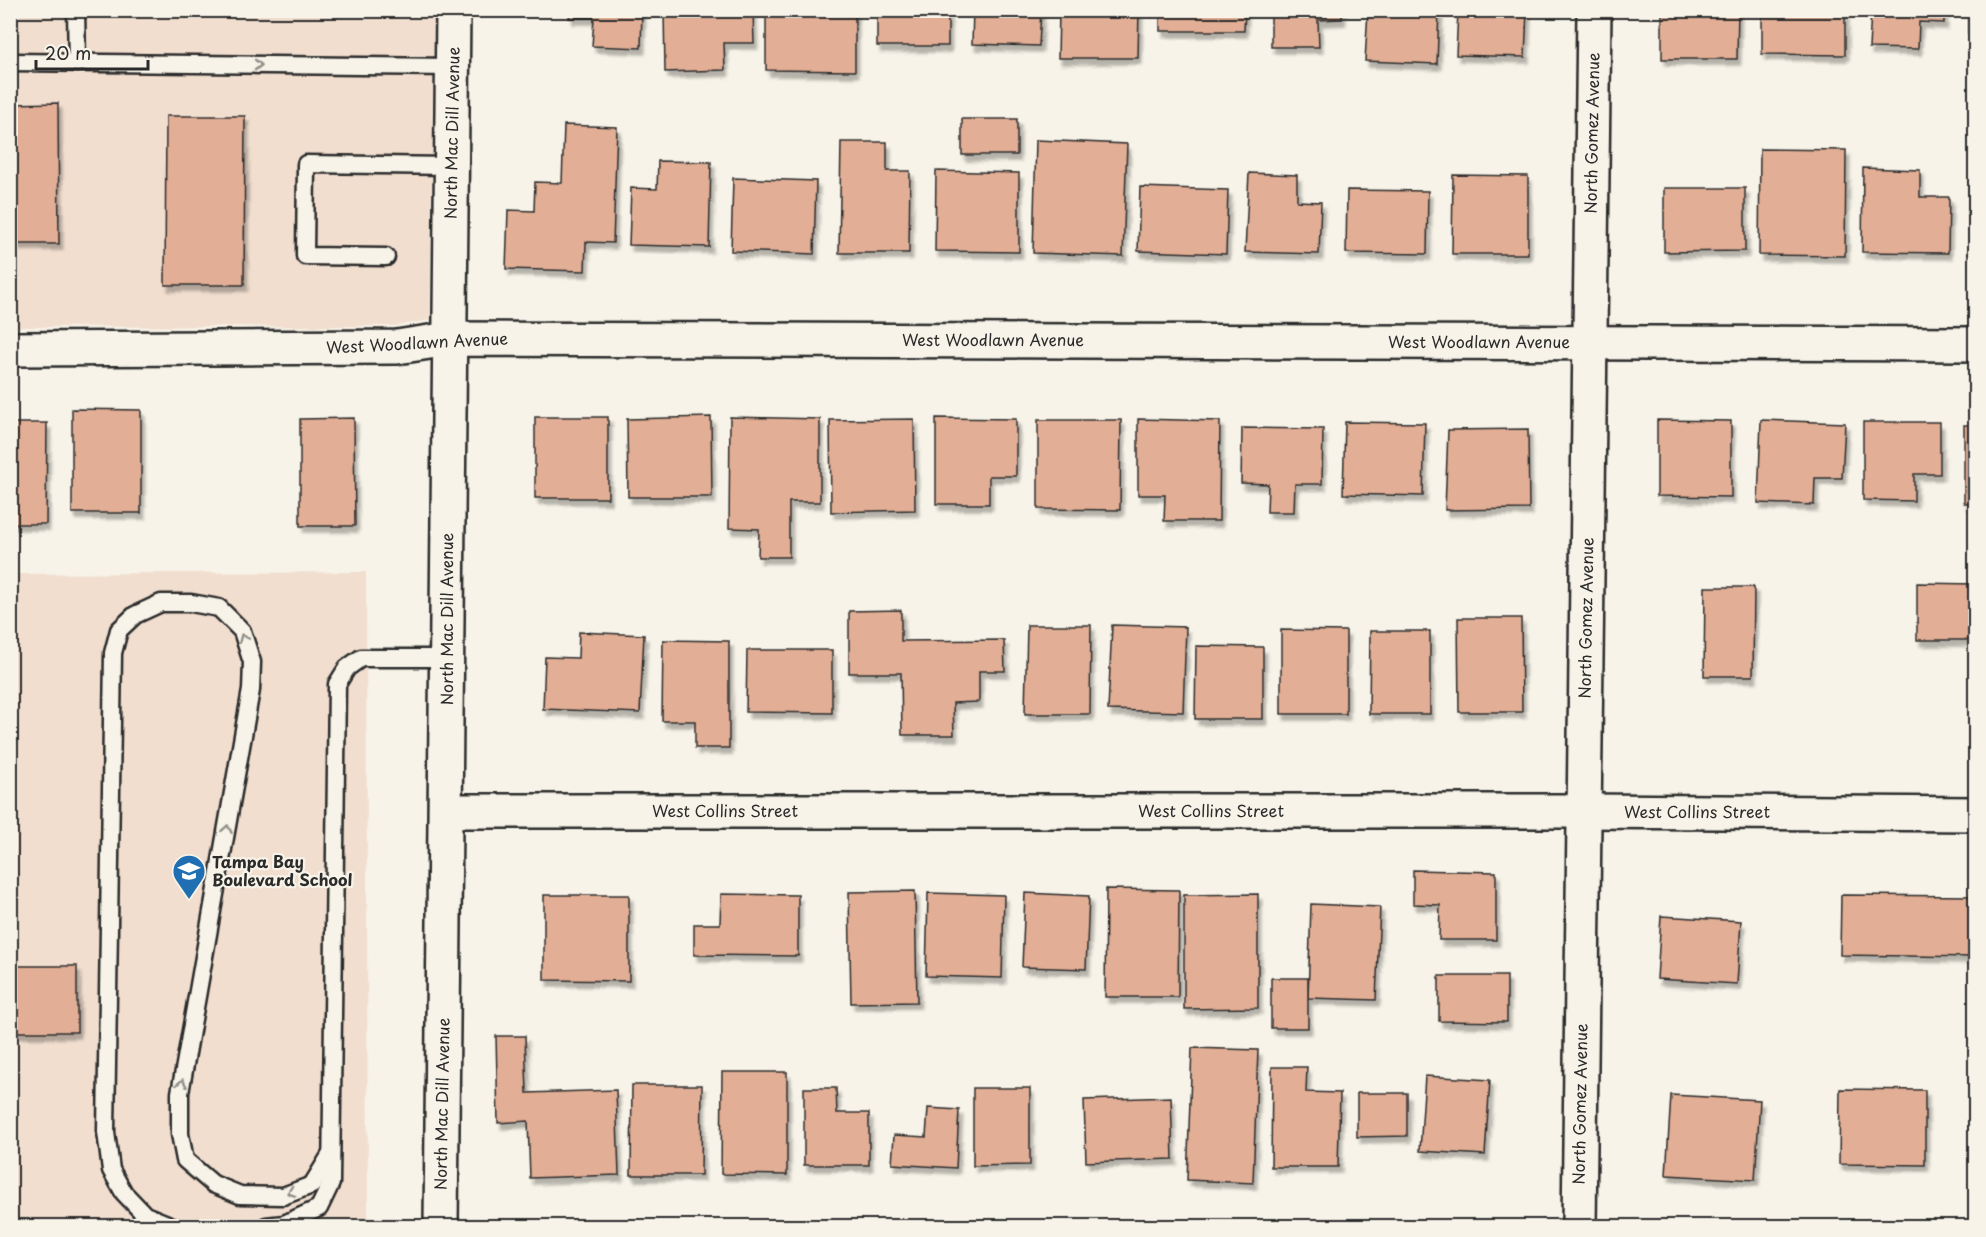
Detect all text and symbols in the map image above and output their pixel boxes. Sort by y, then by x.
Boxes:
scale bar [36,33,148,71]
text: 20 m [45,39,91,66]
street label: North Mac Dill Avenue [437,46,465,219]
street label: North Gomez Avenue [1578,52,1604,214]
one-way arrow [253,59,262,71]
street label: West Woodlawn Avenue [325,325,509,359]
street label: West Woodlawn Avenue [902,327,1084,351]
street label: West Woodlawn Avenue [1388,329,1570,353]
street label: North Mac Dill Avenue [434,532,458,705]
street label: North Gomez Avenue [1572,537,1598,699]
one-way arrow [238,633,250,644]
street label: West Collins Street [652,798,798,822]
street label: West Collins Street [1138,798,1284,822]
street label: West Collins Street [1624,799,1770,823]
one-way arrow [220,824,232,833]
place label: Tampa Bay Boulevard School [212,849,352,891]
school or university icon: Tampa Bay Boulevard School [171,853,207,900]
street label: North Mac Dill Avenue [427,1017,455,1190]
street label: North Gomez Avenue [1566,1023,1592,1185]
one-way arrow [176,1078,188,1088]
one-way arrow [286,1185,297,1198]

